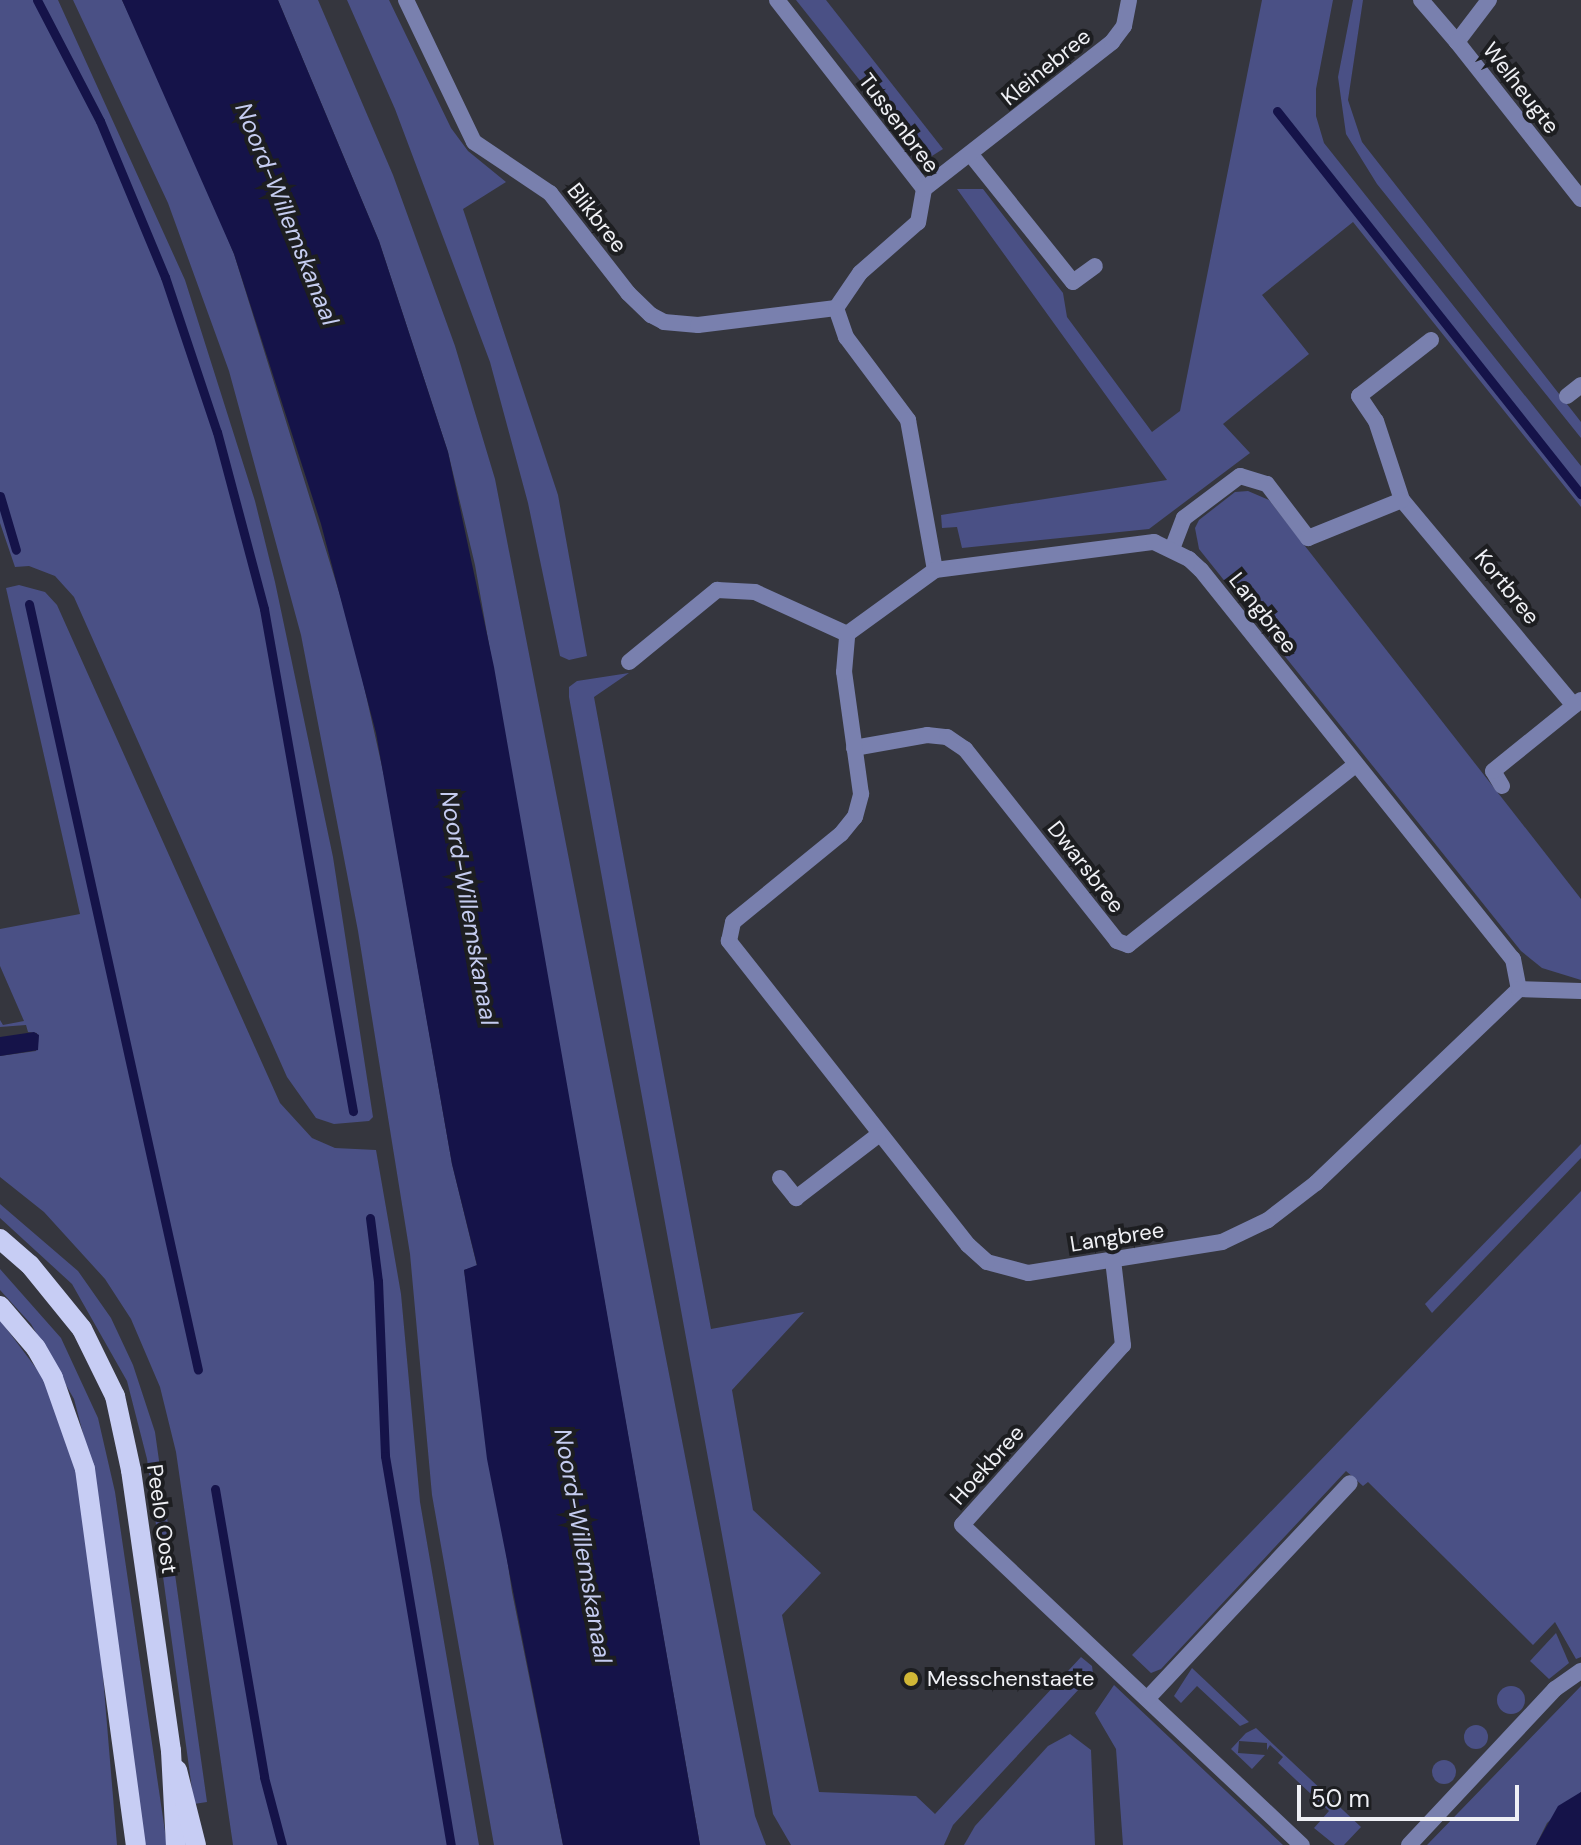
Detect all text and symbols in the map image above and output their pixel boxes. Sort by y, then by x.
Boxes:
street label: Kleinebree [996,23,1096,111]
street label: Welheugte [1477,37,1565,139]
street label: Tussenbree [853,68,945,178]
water label: Noord-Willemskanaal [229,98,345,330]
street label: Blikbree [562,178,632,258]
street label: Kortbree [1469,544,1545,630]
street label: Langbree [1223,567,1303,659]
water label: Noord-Willemskanaal [434,788,504,1028]
street label: Dwarsbree [1042,816,1130,918]
street label: Langbree [1068,1217,1166,1257]
street label: Hoekbree [944,1420,1030,1510]
water label: Noord-Willemskanaal [548,1426,618,1666]
street label: Peelo Oost [141,1463,183,1575]
place label: Messchenstaete [927,1666,1095,1692]
marker: Messchenstaete [902,1670,920,1688]
scale bar [1301,1769,1523,1819]
text: 50 m [1311,1783,1370,1814]

